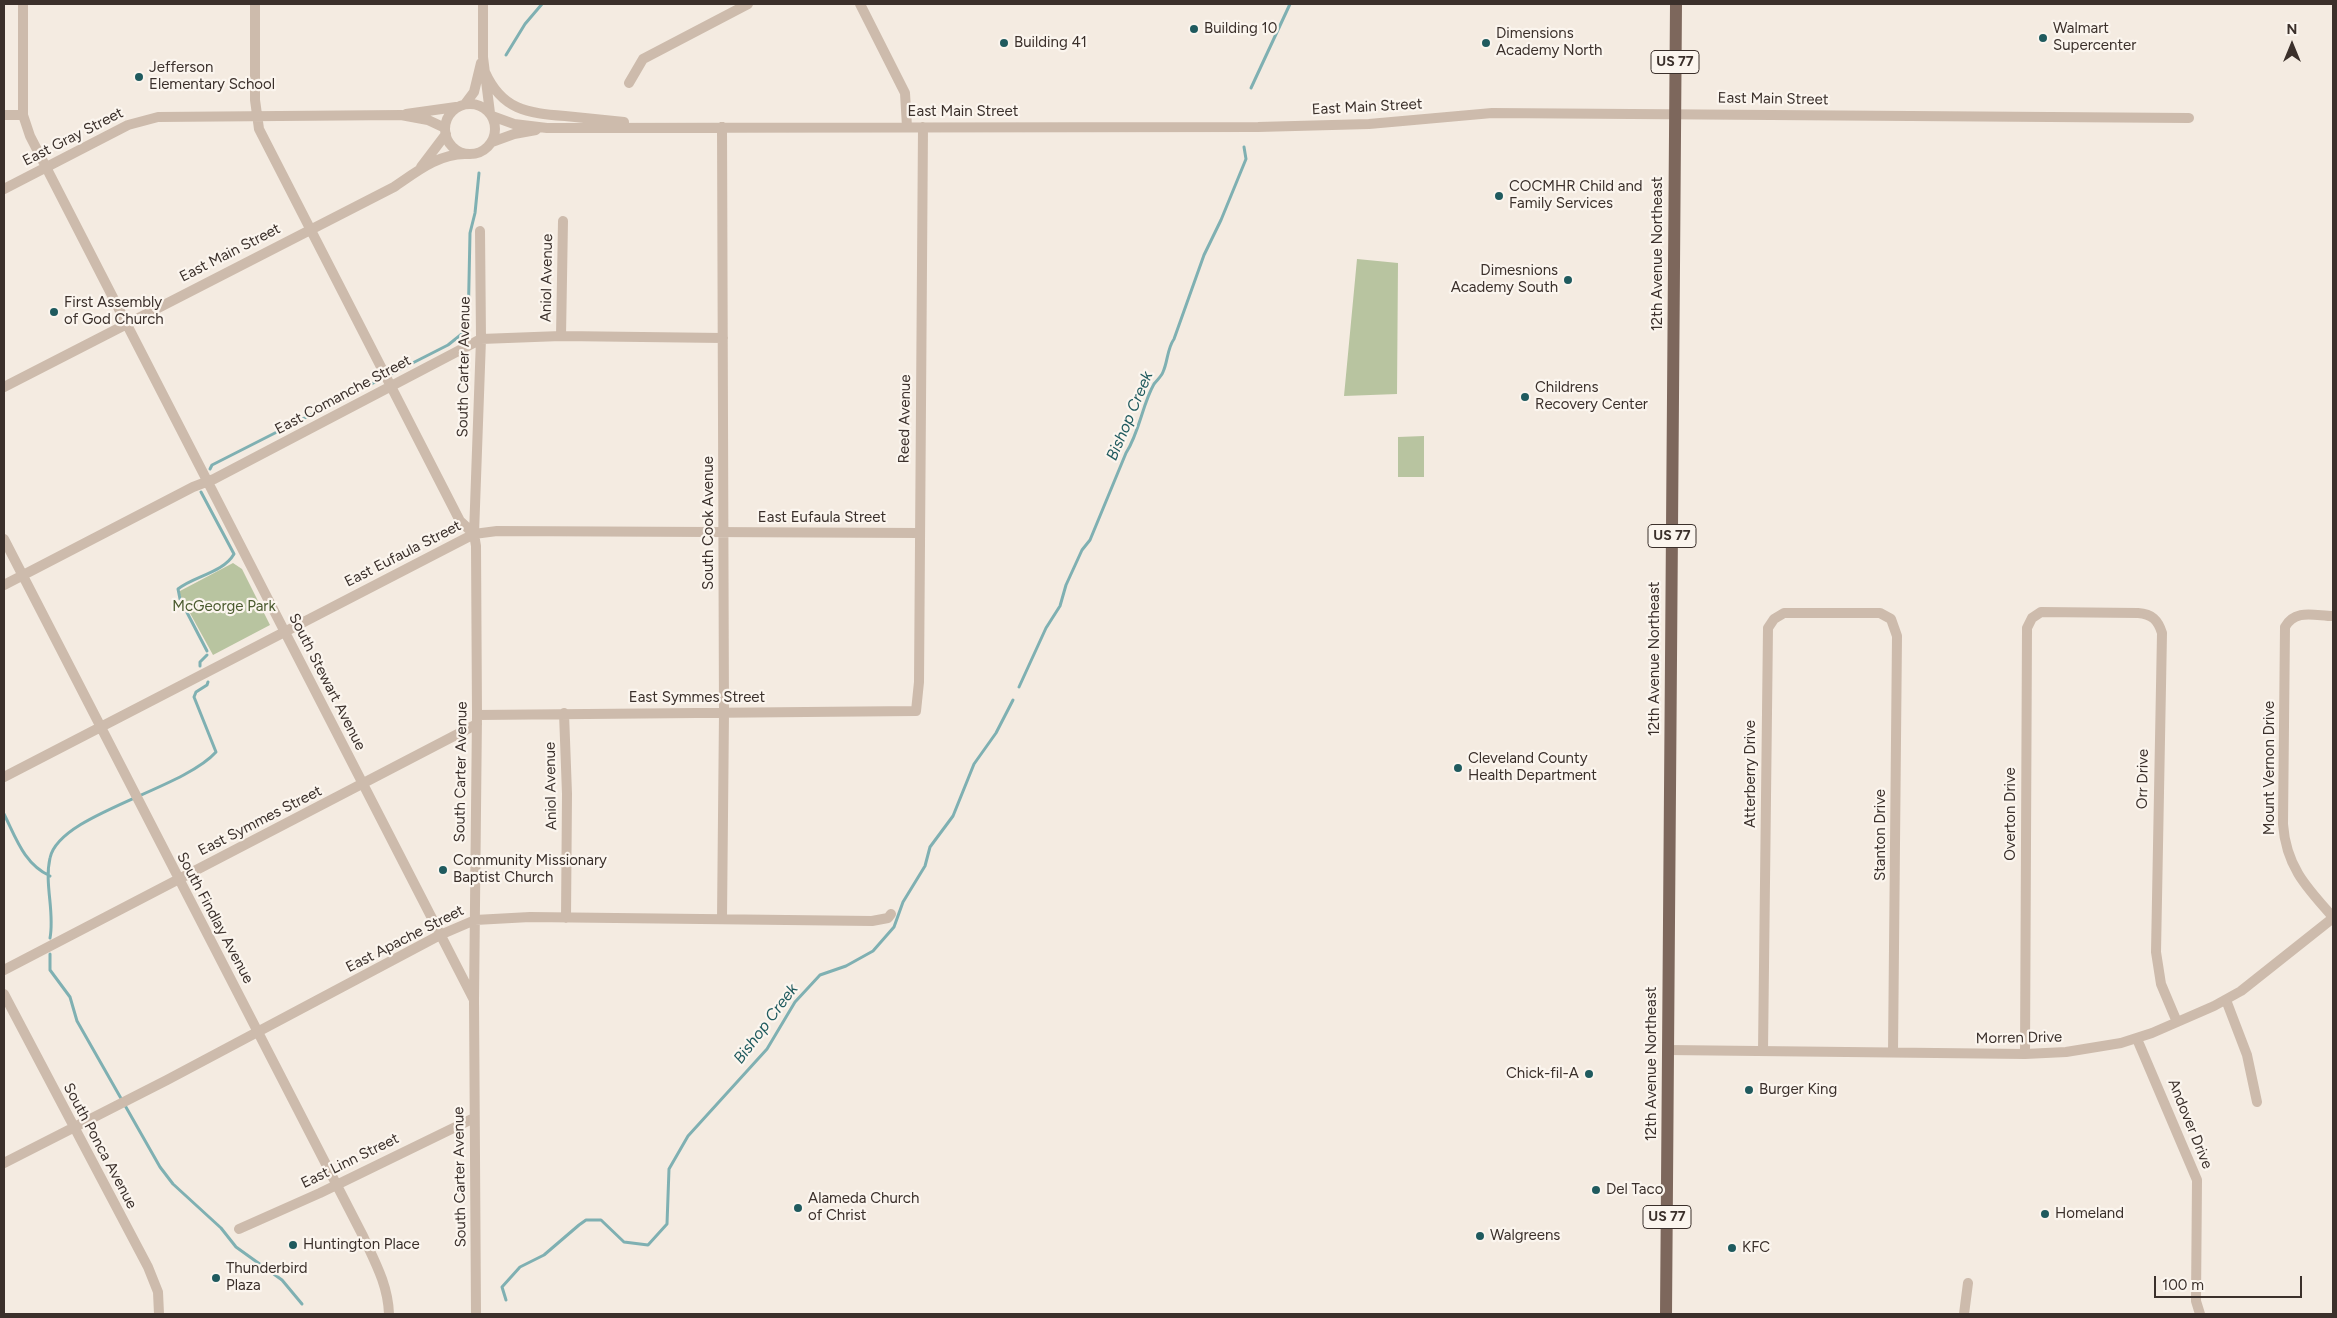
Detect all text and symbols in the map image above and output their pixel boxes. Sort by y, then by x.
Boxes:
place label: Building 10 [1204,20,1277,38]
place label: Walmart Supercenter [2053,20,2136,55]
north arrow [2267,20,2317,70]
text: N [2287,21,2297,38]
marker: Building 10 [1188,23,1200,35]
place label: Dimensions Academy North [1496,25,1602,60]
marker: Walmart Supercenter [2037,32,2049,44]
place label: Building 41 [1014,34,1087,52]
marker: Building 41 [998,37,1010,49]
marker: Dimensions Academy North [1480,37,1492,49]
road number: US 77 [1651,51,1699,74]
place label: Jefferson Elementary School [149,59,275,94]
marker: Jefferson Elementary School [133,71,145,83]
street label: East Main Street [1717,89,1829,109]
street label: East Main Street [1311,95,1423,119]
street label: East Main Street [908,103,1018,121]
street label: East Gray Street [20,104,126,170]
street label: 12th Avenue Northeast [1649,177,1667,331]
place label: COCMHR Child and Family Services [1509,178,1643,213]
marker: COCMHR Child and Family Services [1493,190,1505,202]
street label: East Main Street [177,220,283,286]
street label: Aniol Avenue [537,234,557,322]
place label: Dimesnions Academy South [1451,262,1558,297]
marker: Dimesnions Academy South [1562,274,1574,286]
place label: First Assembly of God Church [64,294,164,329]
street label: South Carter Avenue [454,296,474,438]
marker: First Assembly of God Church [48,306,60,318]
street label: East Comanche Street [272,351,414,439]
water label: Bishop Creek [1103,369,1157,463]
street label: Reed Avenue [895,374,915,464]
place label: Childrens Recovery Center [1535,379,1648,414]
marker: Childrens Recovery Center [1519,391,1531,403]
street label: South Cook Avenue [700,456,718,590]
street label: East Eufaula Street [758,509,886,527]
street label: East Eufaula Street [342,517,464,591]
road number: US 77 [1648,524,1696,548]
street label: 12th Avenue Northeast [1646,582,1664,736]
park label: McGeorge Park [172,598,276,616]
street label: South Stewart Avenue [285,611,369,753]
street label: East Symmes Street [629,689,765,707]
street label: South Carter Avenue [451,701,471,843]
street label: Mount Vernon Drive [2261,701,2279,835]
street label: Atterberry Drive [1742,720,1760,828]
street label: Aniol Avenue [541,742,561,830]
street label: Orr Drive [2133,749,2153,809]
place label: Cleveland County Health Department [1468,750,1597,785]
marker: Cleveland County Health Department [1452,762,1464,774]
street label: Overton Drive [2002,767,2020,861]
street label: East Symmes Street [195,782,325,860]
street label: Stanton Drive [1872,789,1890,881]
street label: South Findlay Avenue [173,849,257,987]
place label: Community Missionary Baptist Church [453,852,607,887]
marker: Community Missionary Baptist Church [437,864,449,876]
street label: East Apache Street [343,901,467,977]
water label: Bishop Creek [730,980,802,1068]
street label: 12th Avenue Northeast [1643,987,1661,1141]
street label: Morren Drive [1976,1028,2062,1048]
place label: Chick-fil-A [1506,1065,1579,1083]
marker: Chick-fil-A [1583,1068,1595,1080]
street label: Andover Drive [2164,1077,2216,1171]
street label: South Ponca Avenue [59,1080,141,1212]
place label: Burger King [1759,1081,1837,1099]
marker: Burger King [1743,1084,1755,1096]
street label: South Carter Avenue [450,1106,470,1248]
street label: East Linn Street [298,1130,402,1192]
place label: Del Taco [1606,1181,1663,1199]
marker: Del Taco [1590,1184,1602,1196]
place label: Alameda Church of Christ [808,1190,919,1225]
marker: Alameda Church of Christ [792,1202,804,1214]
place label: Homeland [2055,1205,2124,1223]
road number: US 77 [1643,1206,1691,1228]
marker: Homeland [2039,1208,2051,1220]
place label: Walgreens [1490,1227,1560,1245]
marker: Walgreens [1474,1230,1486,1242]
place label: Huntington Place [303,1236,420,1254]
marker: Huntington Place [287,1239,299,1251]
place label: KFC [1742,1239,1770,1257]
marker: KFC [1726,1242,1738,1254]
place label: Thunderbird Plaza [226,1260,308,1295]
scale bar [2157,1266,2304,1298]
marker: Thunderbird Plaza [210,1272,222,1284]
text: 100 m [2162,1276,2204,1294]

